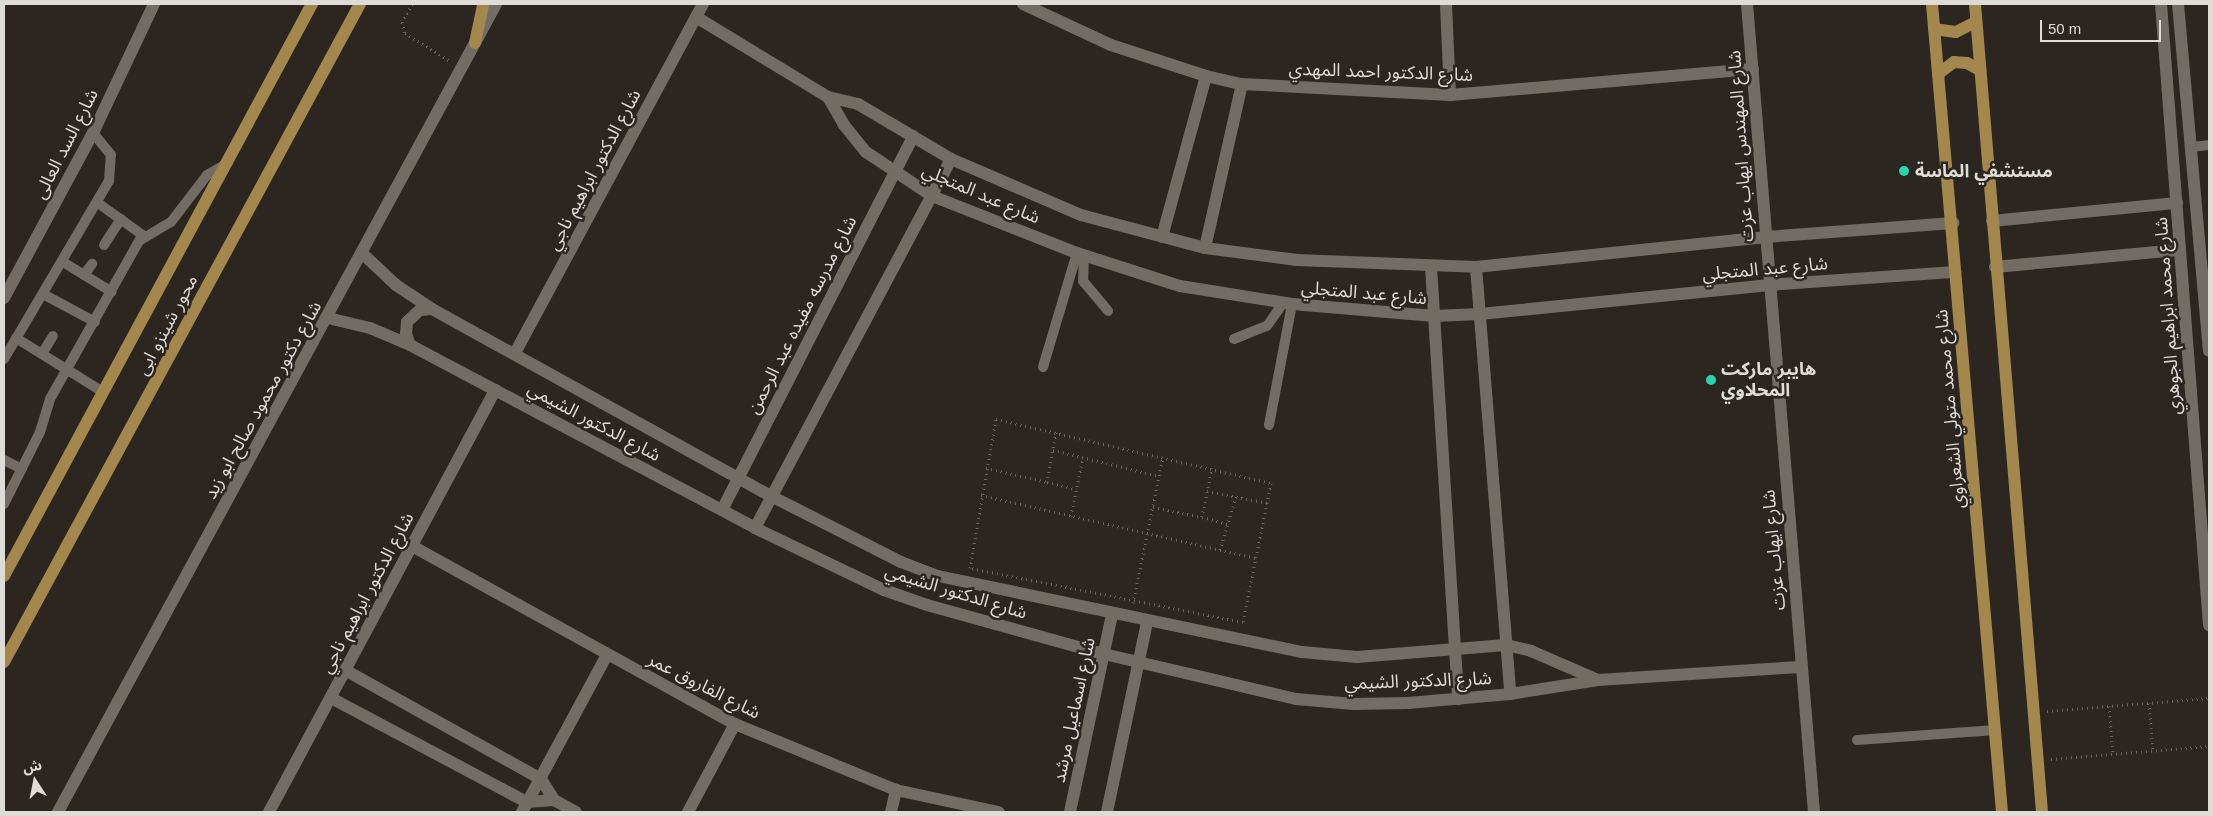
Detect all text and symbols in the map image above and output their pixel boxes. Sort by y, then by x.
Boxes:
scale bar [2043,10,2164,42]
text: 50 m [2048,20,2081,37]
street label: شارع المهندس ايهاب عزت [1724,49,1758,243]
street label: شارع الدكتور احمد المهدي [1288,58,1474,86]
street label: شارع السد العالى [29,85,103,203]
street label: شارع الدكتور ابراهيم ناجي [542,86,646,254]
street label: شارع عبد المتجلي [919,159,1043,229]
place label: مستشفي الماسة [1915,160,2053,182]
marker: مستشفي الماسة [1897,164,1911,178]
street label: شارع مدرسه مفيده عبد الرحمن [743,212,861,418]
street label: شارع محمد ابراهيم الجوهري [2150,216,2186,416]
street label: شارع عبد المتجلي [1701,253,1829,285]
street label: محور شينزو ابى [132,271,202,379]
street label: شارع عبد المتجلي [1300,277,1428,309]
street label: شارع دكتور محمود صالح ابو زيد [200,297,326,503]
street label: شارع محمد متولي الشعراوي [1931,308,1969,510]
place label: هايبر ماركت المحلاوي [1721,359,1816,402]
marker: هايبر ماركت المحلاوي [1705,374,1717,386]
street label: شارع الدكتور الشيمي [524,378,664,466]
street label: شارع ايهاب عزت [1758,489,1790,611]
street label: شارع الدكتور ابراهيم ناجي [315,509,419,677]
street label: شارع الدكتور الشيمي [882,560,1030,624]
street label: شارع اسماعيل مرشد [1048,635,1100,785]
street label: شارع الفاروق عمر [644,648,764,724]
street label: شارع الدكتور الشيمي [1344,668,1492,694]
north arrow [10,756,60,806]
text: ش [21,757,43,776]

